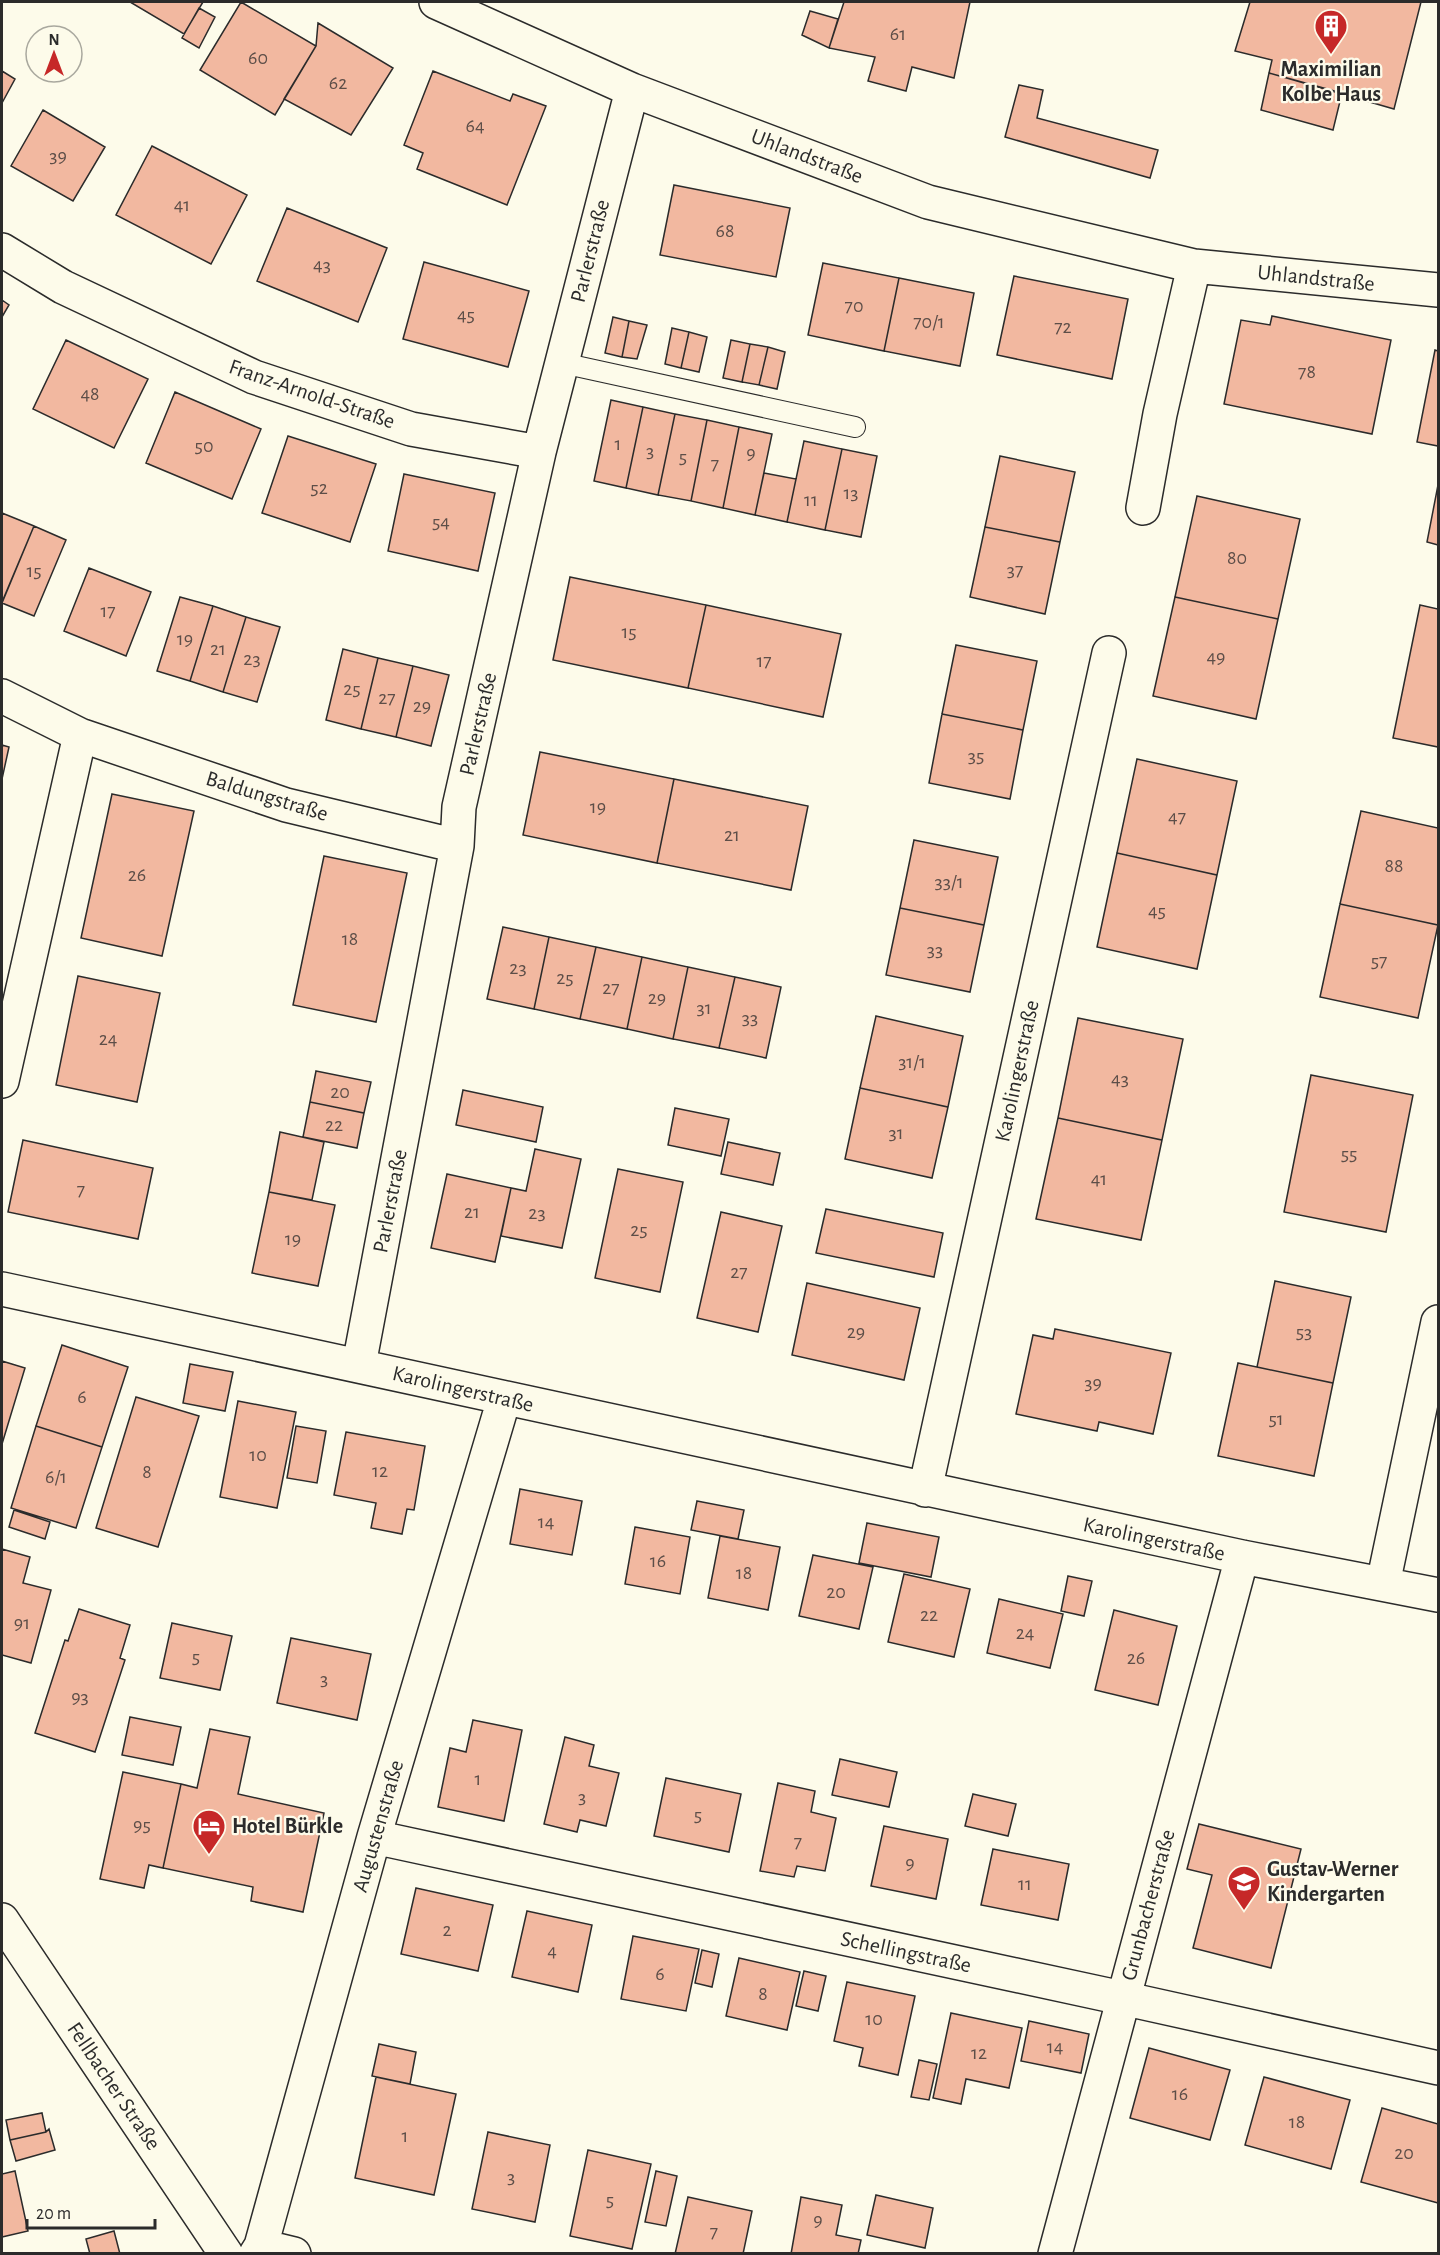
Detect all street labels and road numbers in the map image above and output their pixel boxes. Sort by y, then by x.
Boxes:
street label: Uhlandstraße [748,125,866,187]
street label: Parlerstraße [567,197,613,305]
street label: Uhlandstraße [1256,261,1376,295]
street label: Franz-Arnold-Straße [226,355,398,433]
street label: Parlerstraße [455,670,501,778]
street label: Baldungstraße [203,767,331,825]
street label: Karolingerstraße [991,998,1043,1144]
street label: Parlerstraße [369,1147,411,1255]
street label: Karolingerstraße [390,1362,536,1416]
street label: Karolingerstraße [1081,1513,1227,1565]
street label: Augustenstraße [349,1757,407,1895]
street label: Grunbacherstraße [1117,1827,1179,1983]
street label: Schellingstraße [839,1927,973,1977]
street label: Fellbacher Straße [63,2018,165,2154]

